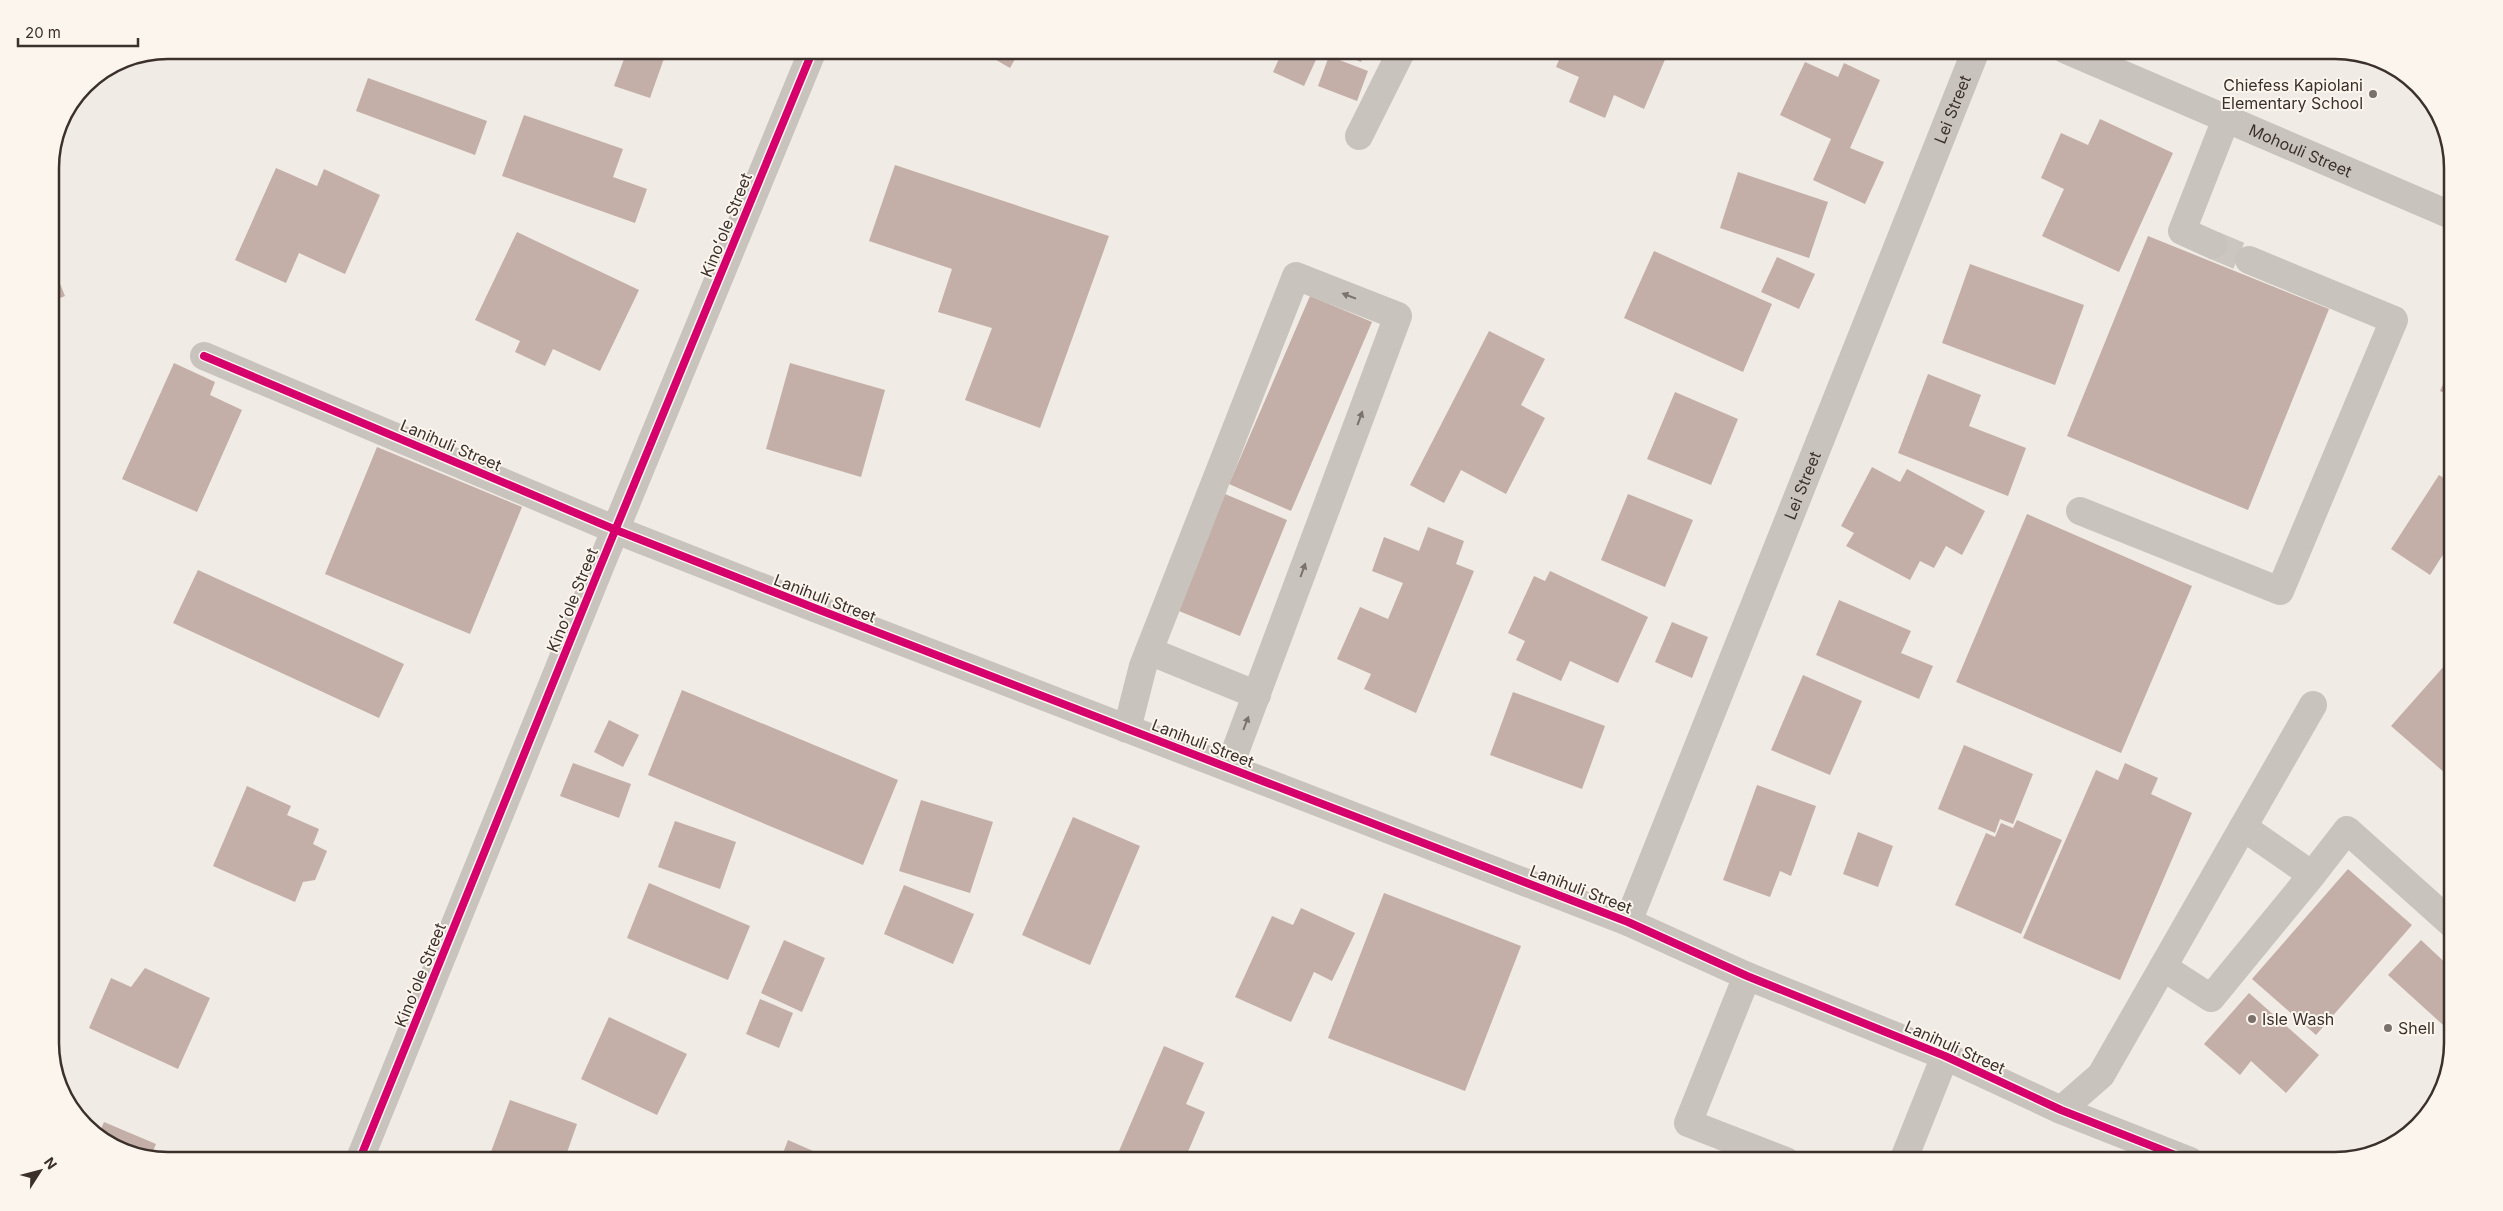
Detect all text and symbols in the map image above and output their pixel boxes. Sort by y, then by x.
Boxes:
scale bar [18,15,138,47]
text: 20 m [25,23,61,42]
street label: Lei Street [1930,72,1975,146]
place label: Chiefess Kapiolani Elementary School [2221,75,2363,113]
marker: Chiefess Kapiolani Elementary School [2367,88,2379,100]
street label: Mohouli Street [2246,120,2355,181]
street label: Kinoʻole Street [696,170,756,280]
one-way arrow [1342,292,1356,300]
one-way arrow [1356,410,1364,425]
street label: Lanihuli Street [398,415,504,475]
street label: Lei Street [1780,448,1825,523]
street label: Kinoʻole Street [542,545,602,655]
one-way arrow [1300,563,1307,578]
street label: Lanihuli Street [771,569,879,627]
street label: Lanihuli Street [1149,714,1257,772]
one-way arrow [1243,715,1250,730]
street label: Lanihuli Street [1527,860,1635,918]
street label: Kinoʻole Street [390,920,450,1030]
place label: Isle Wash [2262,1009,2334,1029]
marker: Isle Wash [2246,1013,2258,1025]
street label: Lanihuli Street [1902,1016,2008,1078]
place label: Shell [2398,1018,2435,1038]
marker: Shell [2382,1022,2394,1034]
north arrow [15,1146,65,1196]
text: N [41,1154,61,1172]

